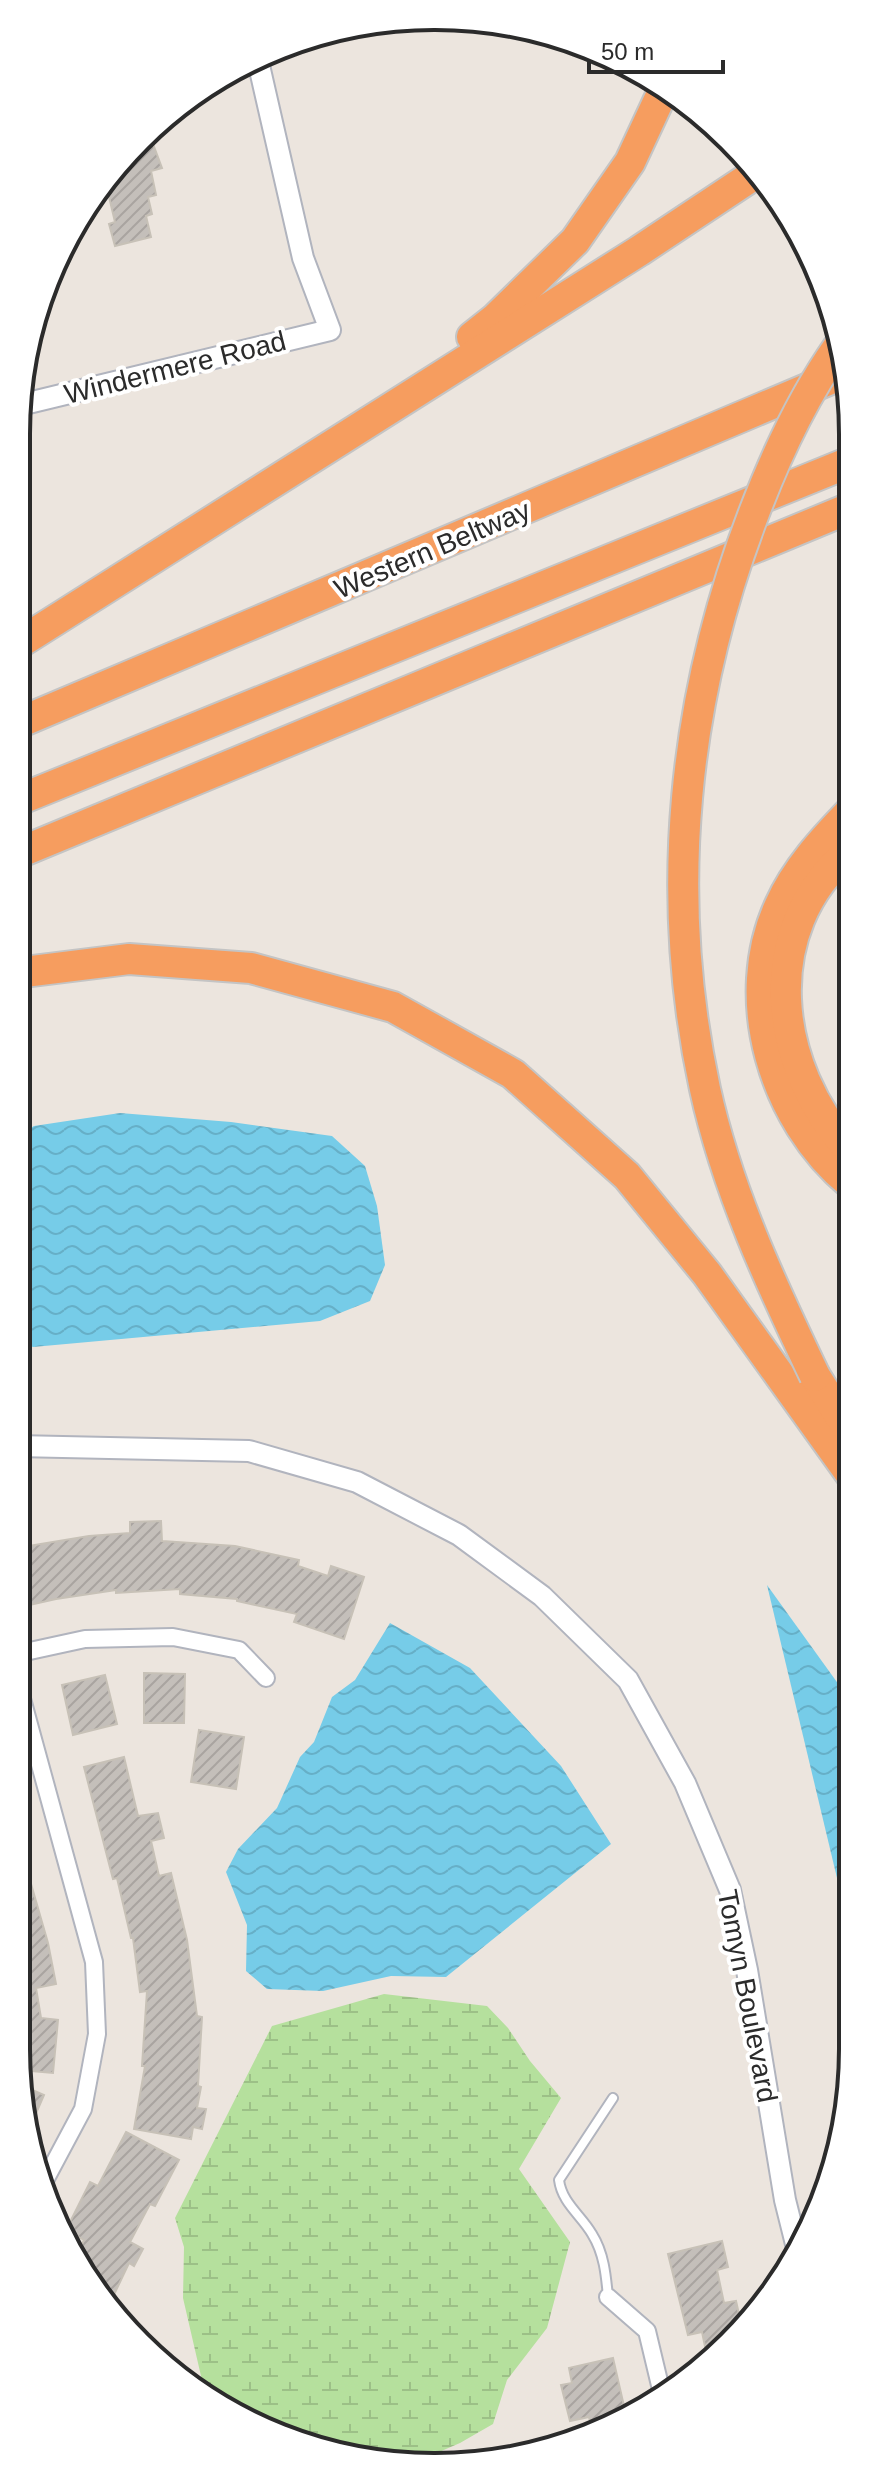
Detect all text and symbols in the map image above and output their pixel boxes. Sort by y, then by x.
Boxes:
scale bar [589,24,723,74]
text: 50 m [601,38,654,65]
street label: Windermere Road [61,325,289,410]
street label: Western Beltway [330,494,535,605]
street label: Tomyn Boulevard [712,1887,783,2105]

